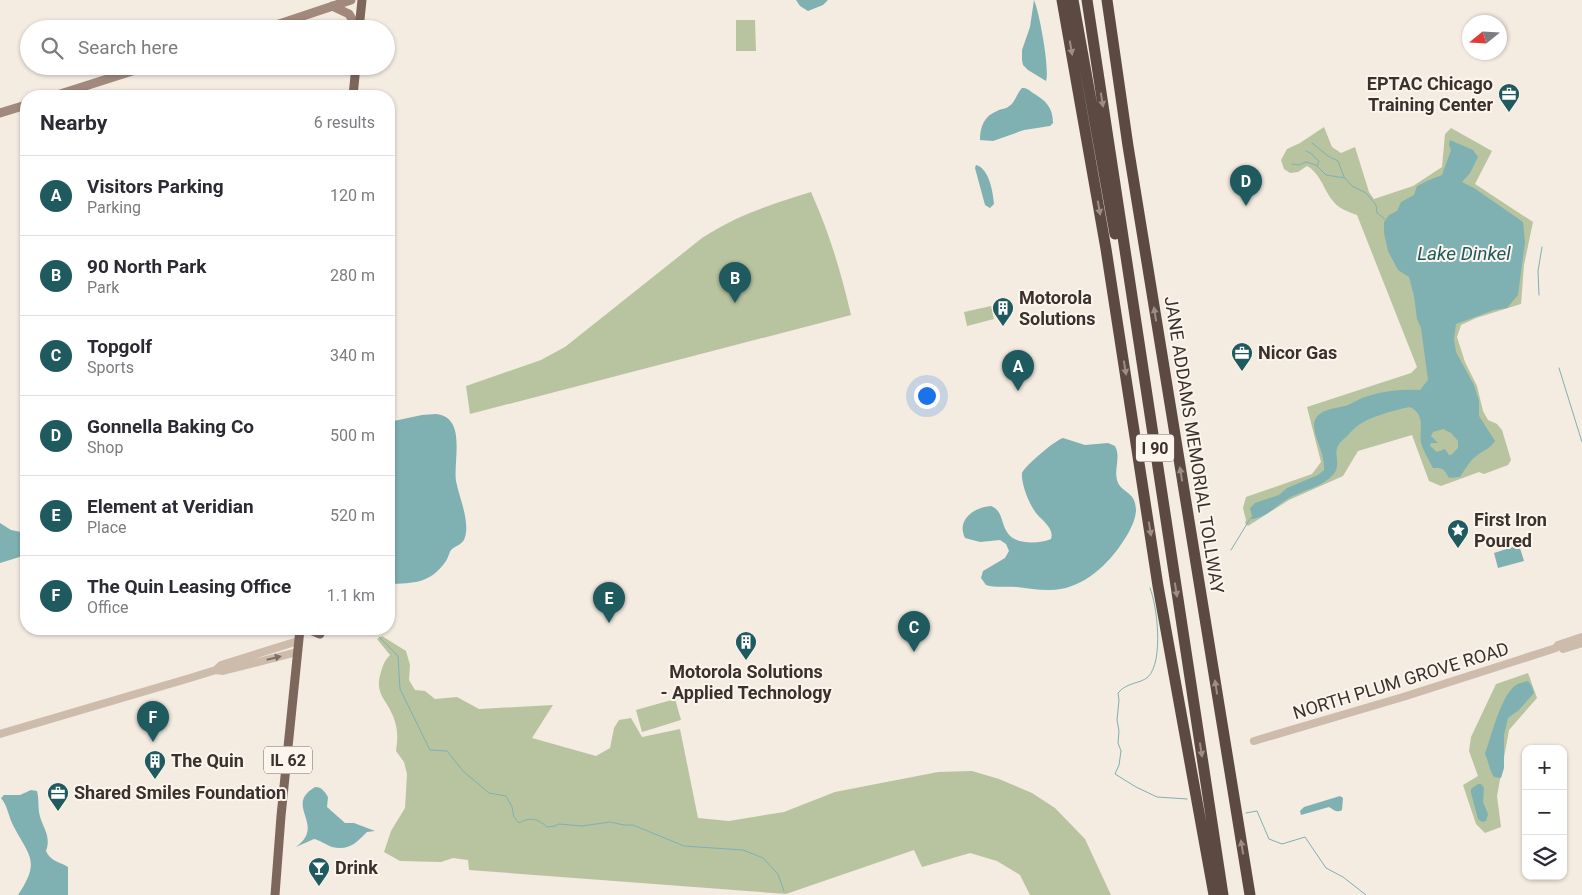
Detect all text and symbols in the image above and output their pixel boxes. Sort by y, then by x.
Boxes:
north arrow [1462,15,1507,60]
search box [20,20,395,75]
icon: search [38,34,66,62]
text: Search here [78,36,178,59]
one-way arrow [1067,40,1075,56]
place label: EPTAC Chicago Training Center [1367,73,1493,115]
office icon: EPTAC Chicago Training Center [1497,82,1521,113]
one-way arrow [1099,92,1107,108]
text: Nearby [40,111,107,135]
text: 6 results [314,113,375,132]
pin: D [1230,165,1262,206]
text: Visitors Parking [87,175,224,198]
text: A [51,186,61,205]
text: 120 m [330,186,375,205]
text: Parking [87,198,141,217]
one-way arrow [1096,200,1104,216]
water label: Lake Dinkel [1417,242,1511,265]
text: 90 North Park [87,255,206,278]
pin: B [719,262,751,303]
text: B [51,266,61,285]
text: 280 m [330,266,375,285]
text: Park [87,278,119,297]
place label: Motorola Solutions [1019,287,1095,329]
street label: JANE ADDAMS MEMORIAL TOLLWAY [1161,295,1228,595]
building icon: Motorola Solutions [991,296,1015,327]
one-way arrow [1151,306,1159,322]
text: Topgolf [87,335,152,358]
office icon: Nicor Gas [1230,341,1254,372]
place label: Nicor Gas [1258,342,1337,363]
text: C [51,346,61,365]
text: 340 m [330,346,375,365]
pin: A [1002,350,1034,391]
text: Sports [87,358,134,377]
one-way arrow [1121,361,1129,377]
your location [914,383,940,409]
text: Gonnella Baking Co [87,415,254,438]
text: D [51,426,61,445]
text: 500 m [330,426,375,445]
road number: I 90 [1136,434,1174,462]
text: Shop [87,438,123,457]
one-way arrow [1177,466,1185,482]
text: Element at Veridian [87,495,254,518]
text: E [52,506,61,525]
text: 520 m [330,506,375,525]
place label: First Iron Poured [1474,509,1547,551]
text: Place [87,518,127,537]
place icon: First Iron Poured [1446,518,1470,549]
one-way arrow [1146,521,1154,537]
text: The Quin Leasing Office [87,575,291,598]
pin: E [593,582,625,623]
one-way arrow [1173,582,1181,598]
text: F [52,586,60,605]
text: 1.1 km [327,586,375,605]
text: Office [87,598,129,617]
pin: C [898,611,930,652]
building icon: Motorola Solutions - Applied Technology [734,630,758,661]
street label: NORTH PLUM GROVE ROAD [1290,638,1511,723]
one-way arrow [266,654,281,662]
place label: Motorola Solutions - Applied Technology [660,661,832,703]
one-way arrow [1211,678,1219,694]
pin: F [137,701,169,742]
one-way arrow [1197,743,1205,759]
map controls [1522,745,1567,880]
button: + [1522,745,1567,790]
road number: IL 62 [264,746,312,774]
building icon: The Quin [143,749,167,780]
place label: The Quin [171,750,244,771]
office icon: Shared Smiles Foundation [46,781,70,812]
place label: Shared Smiles Foundation [74,782,286,803]
button: − [1522,790,1567,835]
button: layers [1522,835,1567,880]
one-way arrow [1237,839,1245,855]
bar icon: Drink [307,856,331,887]
place label: Drink [335,857,378,878]

